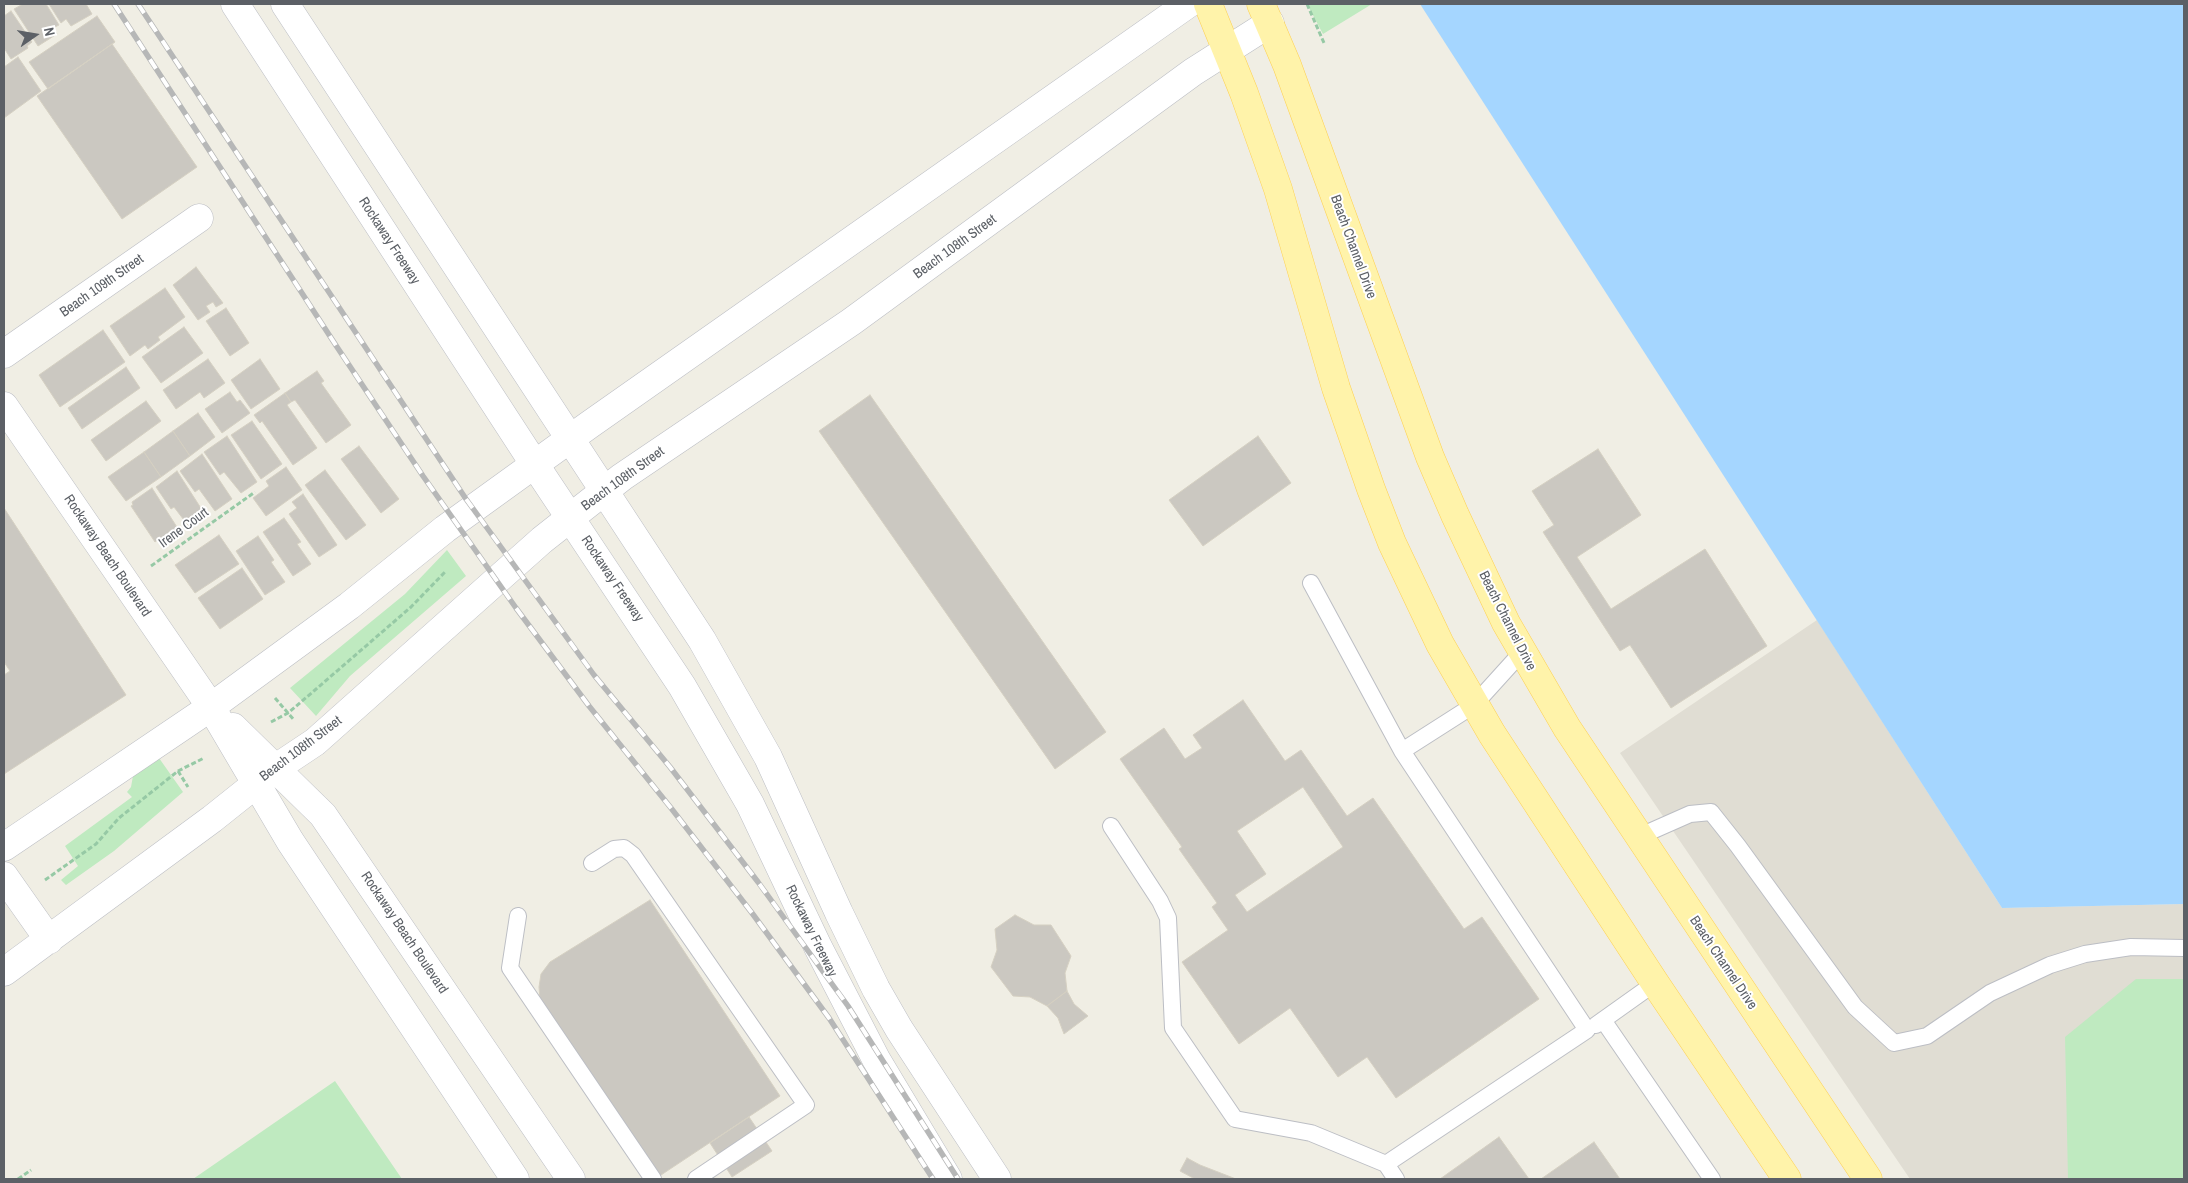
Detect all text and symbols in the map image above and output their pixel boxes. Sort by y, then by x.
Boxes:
north arrow [10,10,60,60]
text: N [40,26,59,38]
street label: Beach Channel Drive [1326,193,1380,301]
street label: Rockaway Freeway [355,194,423,288]
street label: Beach 108th Street [910,211,1000,283]
street label: Beach 109th Street [57,251,147,321]
street label: Beach 108th Street [578,443,668,515]
street label: Rockaway Beach Boulevard [60,492,154,620]
street label: Irene Court [156,504,212,552]
street label: Rockaway Freeway [577,533,647,625]
street label: Beach Channel Drive [1475,569,1539,673]
street label: Beach 108th Street [257,713,345,785]
street label: Rockaway Beach Boulevard [357,869,451,997]
street label: Rockaway Freeway [781,882,841,980]
street label: Beach Channel Drive [1686,913,1760,1013]

